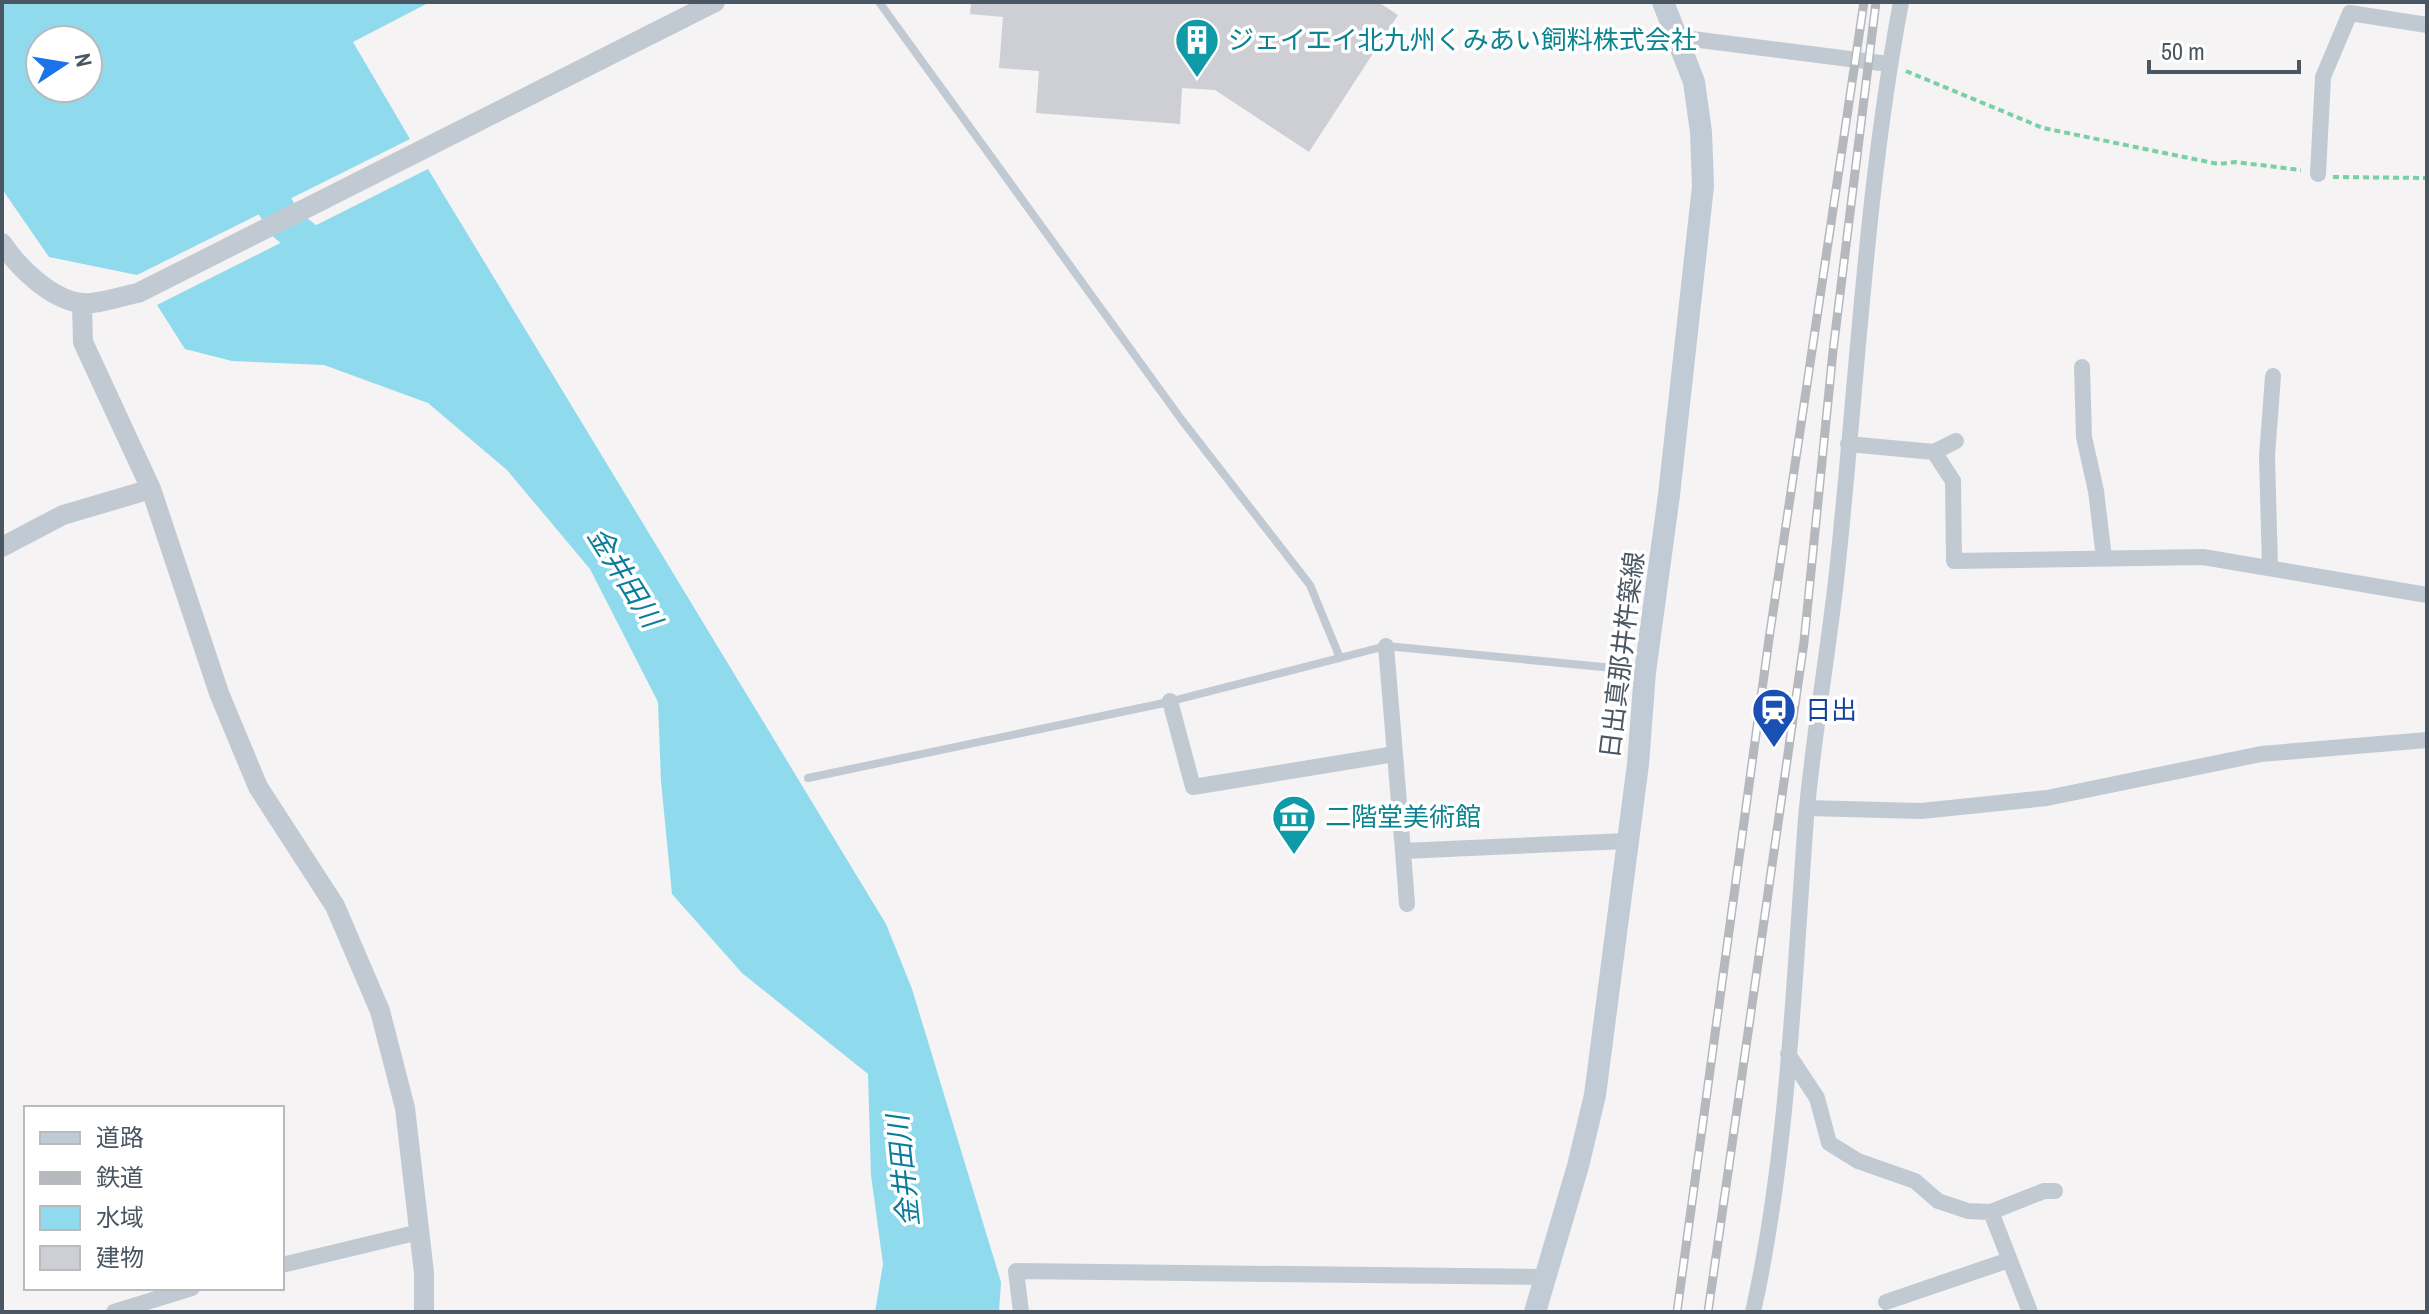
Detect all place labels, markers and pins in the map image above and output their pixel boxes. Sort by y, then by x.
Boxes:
building icon: ジェイエイ北九州くみあい飼料株式会社 [1173,16,1221,79]
place label: ジェイエイ北九州くみあい飼料株式会社 [1228,22,1697,57]
station icon: 日出 [1750,686,1798,749]
place label: 日出 [1805,692,1857,727]
museum icon: 二階堂美術館 [1270,793,1318,856]
place label: 二階堂美術館 [1325,799,1481,834]

